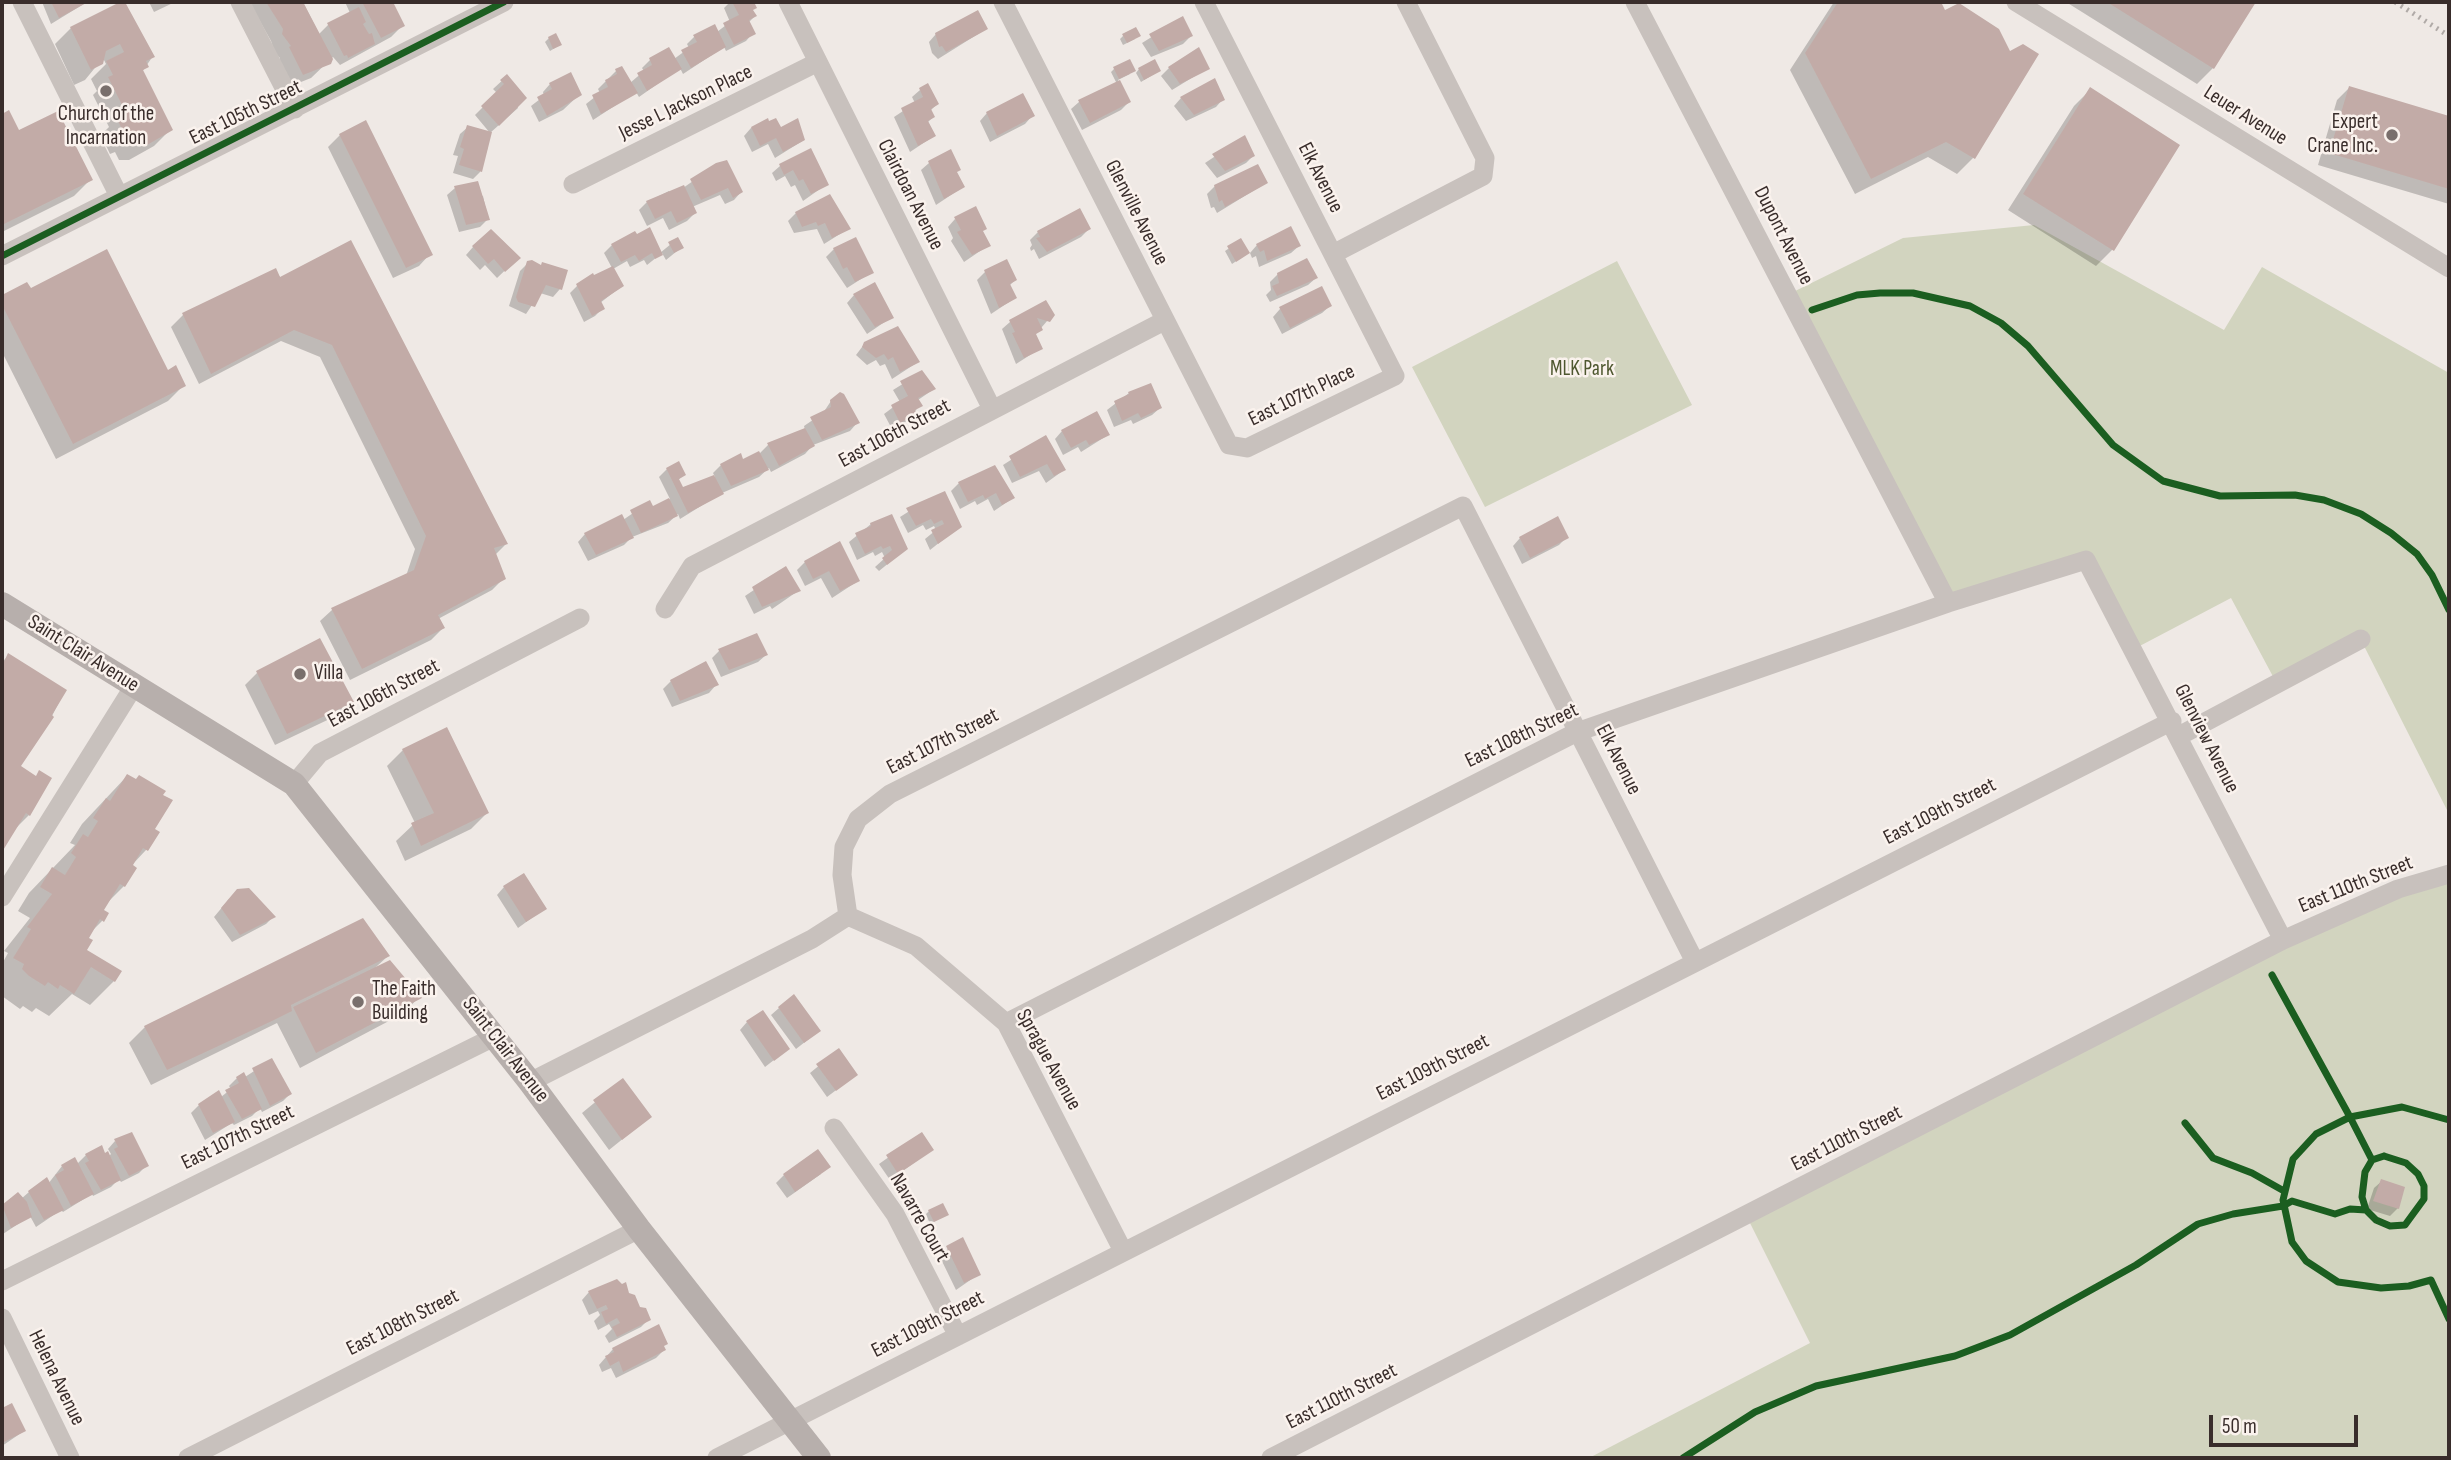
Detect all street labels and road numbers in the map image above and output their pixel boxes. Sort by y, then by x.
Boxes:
street label: Jesse L Jackson Place [615,60,757,146]
street label: East 105th Street [186,75,306,151]
street label: Leuer Avenue [2199,80,2291,152]
street label: Clairdoan Avenue [871,135,949,255]
street label: Elk Avenue [1292,139,1348,217]
street label: Glenville Avenue [1099,156,1173,270]
street label: Dupont Avenue [1748,183,1818,289]
street label: East 107th Place [1245,359,1359,433]
street label: East 106th Street [835,394,955,474]
street label: Saint Clair Avenue [23,610,143,698]
street label: East 106th Street [324,654,444,734]
street label: Glenview Avenue [2168,680,2244,798]
street label: East 108th Street [1461,698,1583,774]
street label: East 107th Street [883,703,1003,781]
street label: Elk Avenue [1590,721,1646,799]
street label: East 109th Street [1880,773,2000,851]
street label: East 110th Street [2295,851,2417,919]
street label: Saint Clair Avenue [456,992,554,1108]
street label: Sprague Avenue [1010,1005,1086,1115]
street label: East 109th Street [1373,1029,1493,1107]
street label: East 107th Street [178,1100,298,1176]
street label: East 110th Street [1787,1100,1907,1178]
street label: Navarre Court [884,1169,954,1267]
street label: East 108th Street [343,1284,463,1362]
street label: East 109th Street [868,1286,988,1364]
street label: Helena Avenue [22,1326,90,1430]
street label: East 110th Street [1282,1358,1402,1436]

